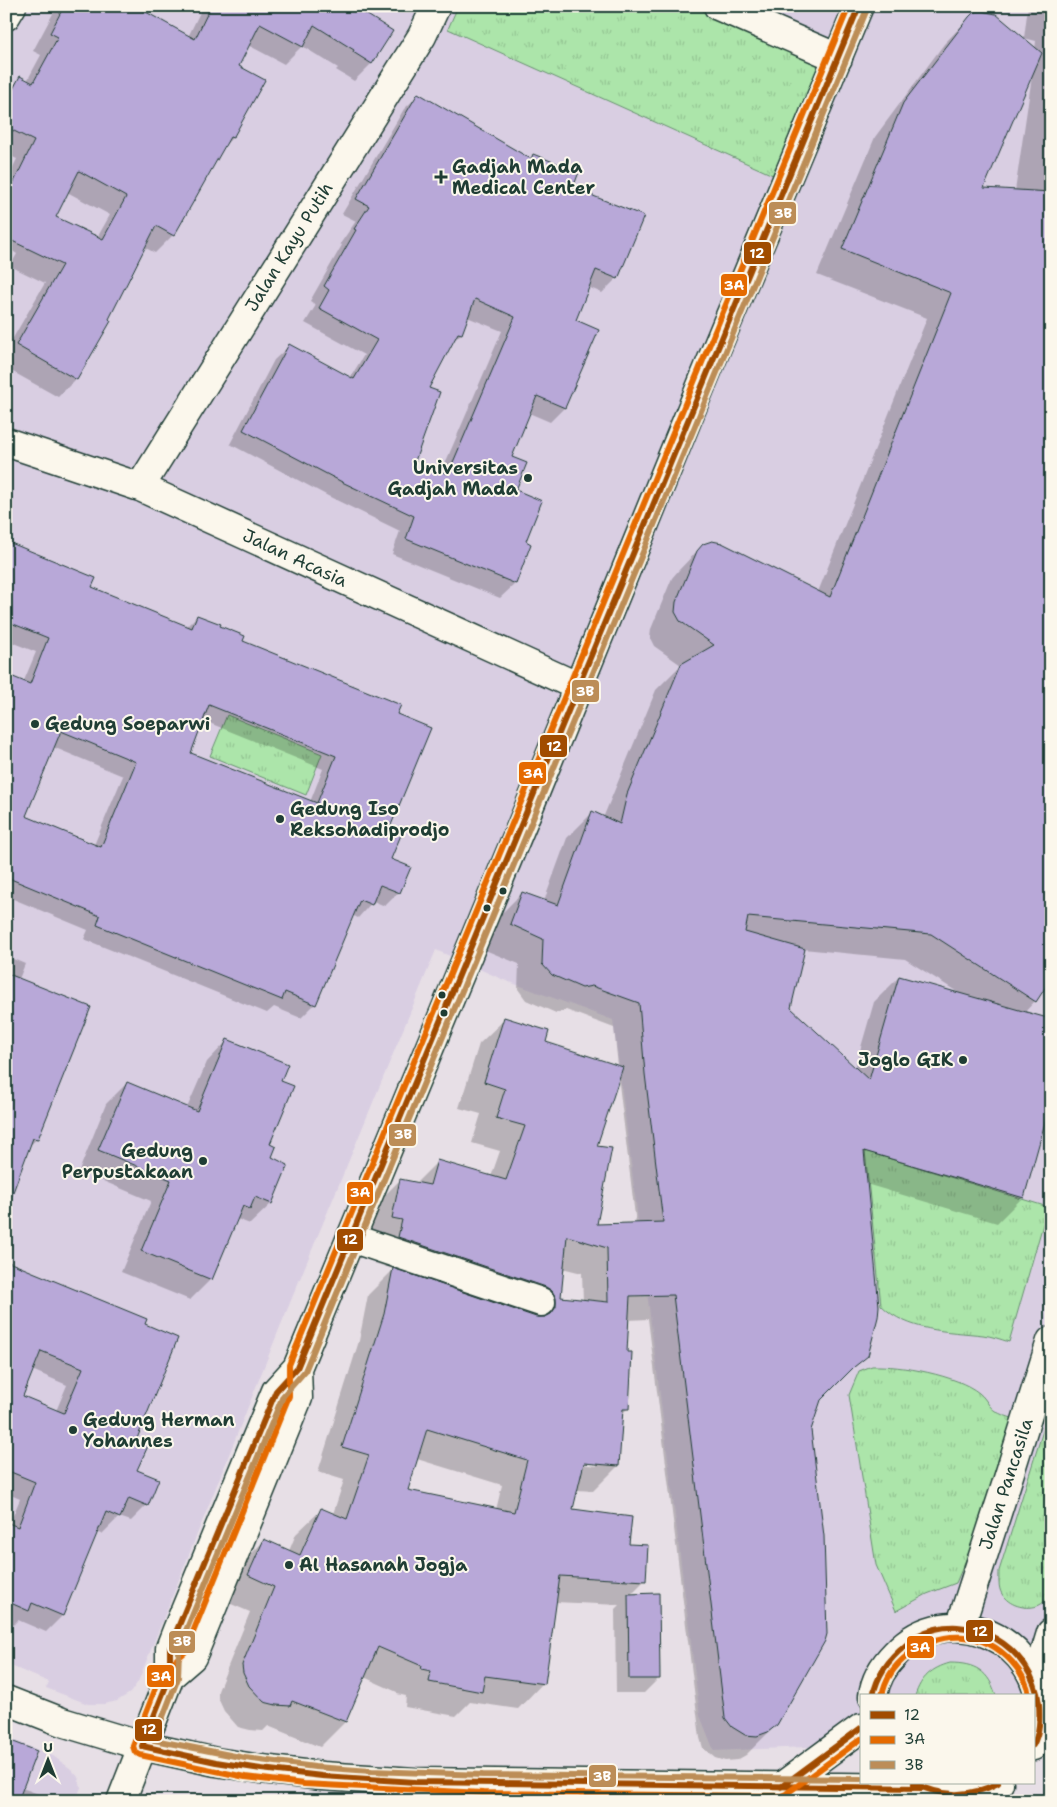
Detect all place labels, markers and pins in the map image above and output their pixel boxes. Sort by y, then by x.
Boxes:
place label: Gadjah Mada Medical Center [452,155,595,200]
marker: Gadjah Mada Medical Center [434,170,448,184]
place label: Universitas Gadjah Mada [387,456,519,501]
marker: Universitas Gadjah Mada [522,472,534,484]
place label: Gedung Soeparwi [45,712,210,736]
marker: Gedung Soeparwi [29,718,41,730]
place label: Gedung Iso Reksohadiprodjo [290,797,449,842]
marker: Gedung Iso Reksohadiprodjo [274,813,286,825]
unlabelled marker [498,886,508,896]
unlabelled marker [482,903,492,913]
unlabelled marker [437,990,447,1000]
unlabelled marker [439,1008,449,1018]
place label: Joglo GIK [858,1048,954,1072]
marker: Joglo GIK [957,1054,969,1066]
place label: Gedung Perpustakaan [62,1139,193,1184]
marker: Gedung Perpustakaan [197,1155,209,1167]
place label: Gedung Herman Yohannes [83,1408,235,1453]
marker: Gedung Herman Yohannes [67,1424,79,1436]
place label: Al Hasanah Jogja [299,1553,468,1577]
marker: Al Hasanah Jogja [283,1559,295,1571]

